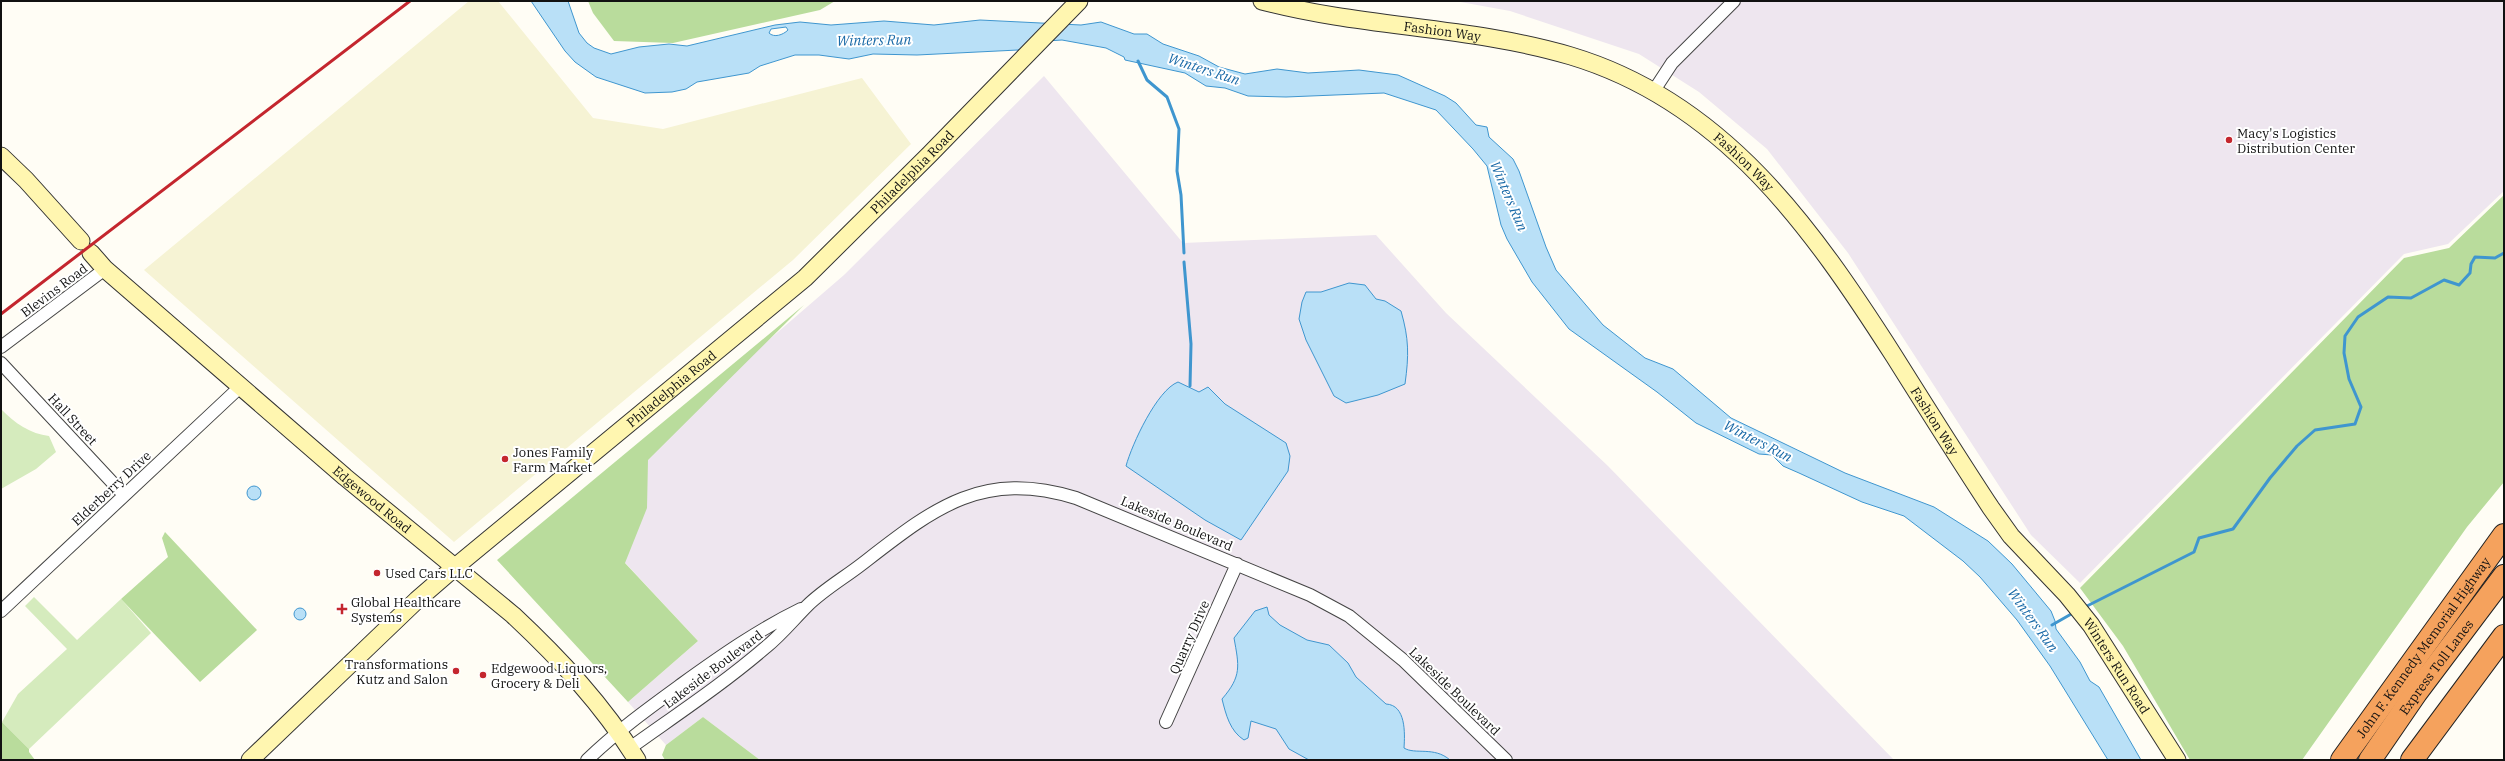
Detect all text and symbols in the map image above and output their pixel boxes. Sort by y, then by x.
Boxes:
street label: Fashion Way [1403,18,1482,45]
water label: Winters Run [837,30,911,50]
water label: Winters Run [1166,49,1242,89]
place label: Macy's Logistics Distribution Center [2237,125,2355,157]
street label: Philadelphia Road [867,127,958,218]
street label: Fashion Way [1710,129,1778,195]
marker: Macy's Logistics Distribution Center [2224,135,2234,145]
water label: Winters Run [1486,158,1532,234]
street label: Blevins Road [18,260,91,321]
street label: Philadelphia Road [623,347,720,431]
street label: Fashion Way [1907,384,1963,459]
street label: Hall Street [44,390,101,449]
water label: Winters Run [1721,416,1795,466]
place label: Jones Family Farm Market [513,444,593,476]
street label: Elderberry Drive [68,447,155,530]
marker: Jones Family Farm Market [500,454,510,464]
street label: Edgewood Road [329,462,415,537]
street label: Lakeside Boulevard [1118,492,1235,555]
street label: John F. Kennedy Memorial Highway [2353,554,2494,741]
place label: Used Cars LLC [385,565,473,582]
marker: Used Cars LLC [372,568,382,578]
water label: Winters Run [2004,585,2062,655]
place label: Global Healthcare Systems [351,594,461,626]
street label: Quarry Drive [1166,598,1213,677]
marker: Global Healthcare Systems [336,603,348,615]
street label: Winters Run Road [2080,614,2153,717]
street label: Express Toll Lanes [2395,616,2477,718]
street label: Lakeside Boulevard [660,626,766,712]
street label: Lakeside Boulevard [1406,644,1504,739]
place label: Transformations Kutz and Salon [345,656,448,688]
place label: Edgewood Liquors, Grocery & Deli [491,660,607,692]
marker: Transformations Kutz and Salon [451,666,461,676]
marker: Edgewood Liquors, Grocery & Deli [478,670,488,680]

